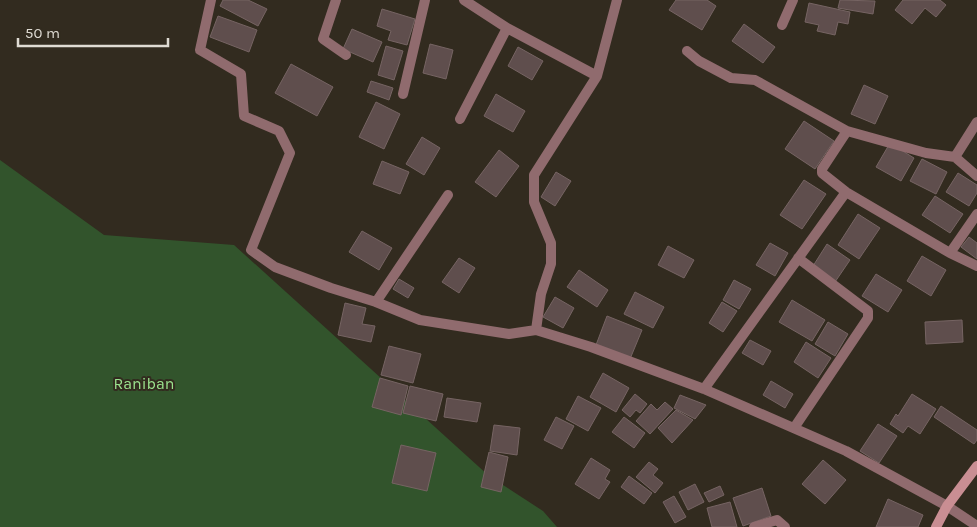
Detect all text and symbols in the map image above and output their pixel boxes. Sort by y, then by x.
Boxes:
scale bar [18,15,168,47]
text: 50 m [25,24,60,42]
park label: Raniban [114,374,174,393]

